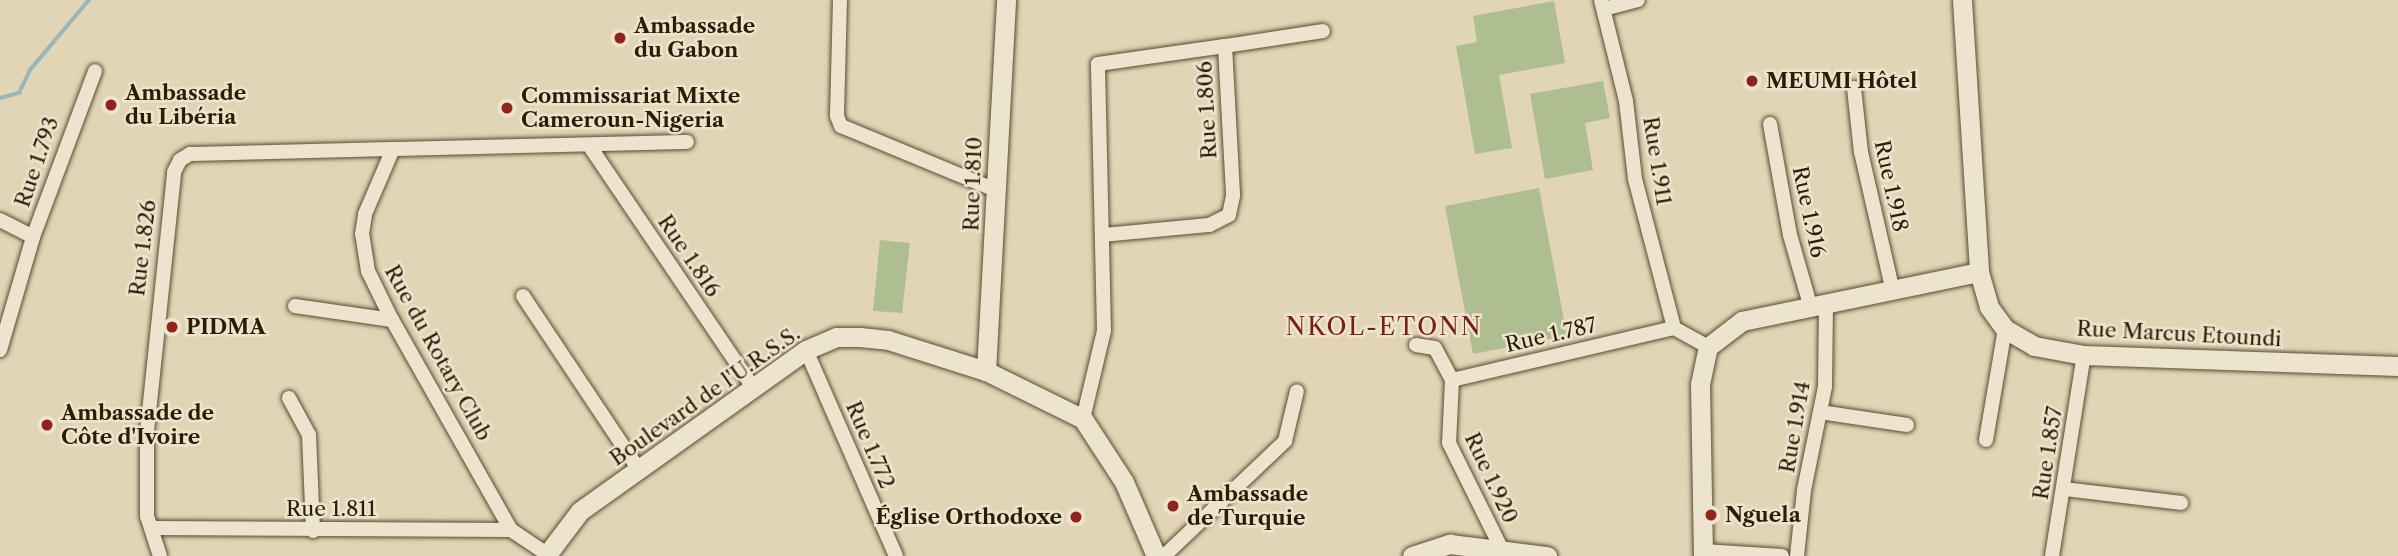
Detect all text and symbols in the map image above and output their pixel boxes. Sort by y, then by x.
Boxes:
place label: Ambassade du Gabon [634,13,755,63]
marker: Ambassade du Gabon [612,30,628,46]
street label: Rue 1.806 [1192,60,1222,160]
place label: MEUMI Hôtel [1766,68,1917,94]
marker: MEUMI Hôtel [1744,73,1760,89]
place label: Ambassade du Libéria [125,80,246,130]
place label: Commissariat Mixte Cameroun-Nigeria [521,83,740,133]
marker: Ambassade du Libéria [103,97,119,113]
marker: Commissariat Mixte Cameroun-Nigeria [499,100,515,116]
street label: Rue 1.793 [10,114,64,210]
street label: Rue 1.911 [1638,115,1676,207]
street label: Rue 1.810 [959,136,987,232]
street label: Rue 1.918 [1869,138,1913,234]
street label: Rue 1.916 [1787,164,1831,260]
street label: Rue 1.826 [125,198,161,298]
street label: Rue 1.816 [652,210,726,302]
street label: Rue du Rotary Club [379,260,497,446]
street label: Rue 1.787 [1503,312,1599,358]
district label: NKOL-ETONN [1287,313,1481,341]
place label: PIDMA [186,314,266,340]
street label: Rue Marcus Etoundi [2076,316,2282,352]
marker: PIDMA [164,319,180,335]
street label: Boulevard de l'U.R.S.S. [605,321,805,471]
street label: Rue 1.914 [1775,379,1815,475]
street label: Rue 1.772 [840,398,900,492]
place label: Ambassade de Côte d'Ivoire [61,400,214,450]
street label: Rue 1.857 [2028,405,2068,501]
marker: Ambassade de Côte d'Ivoire [39,417,55,433]
street label: Rue 1.920 [1459,429,1523,527]
place label: Ambassade de Turquie [1187,481,1308,531]
street label: Rue 1.811 [286,496,376,522]
marker: Ambassade de Turquie [1165,498,1181,514]
place label: Nguela [1725,502,1801,528]
place label: Église Orthodoxe [876,504,1062,530]
marker: Nguela [1703,507,1719,523]
marker: Église Orthodoxe [1068,509,1084,525]

